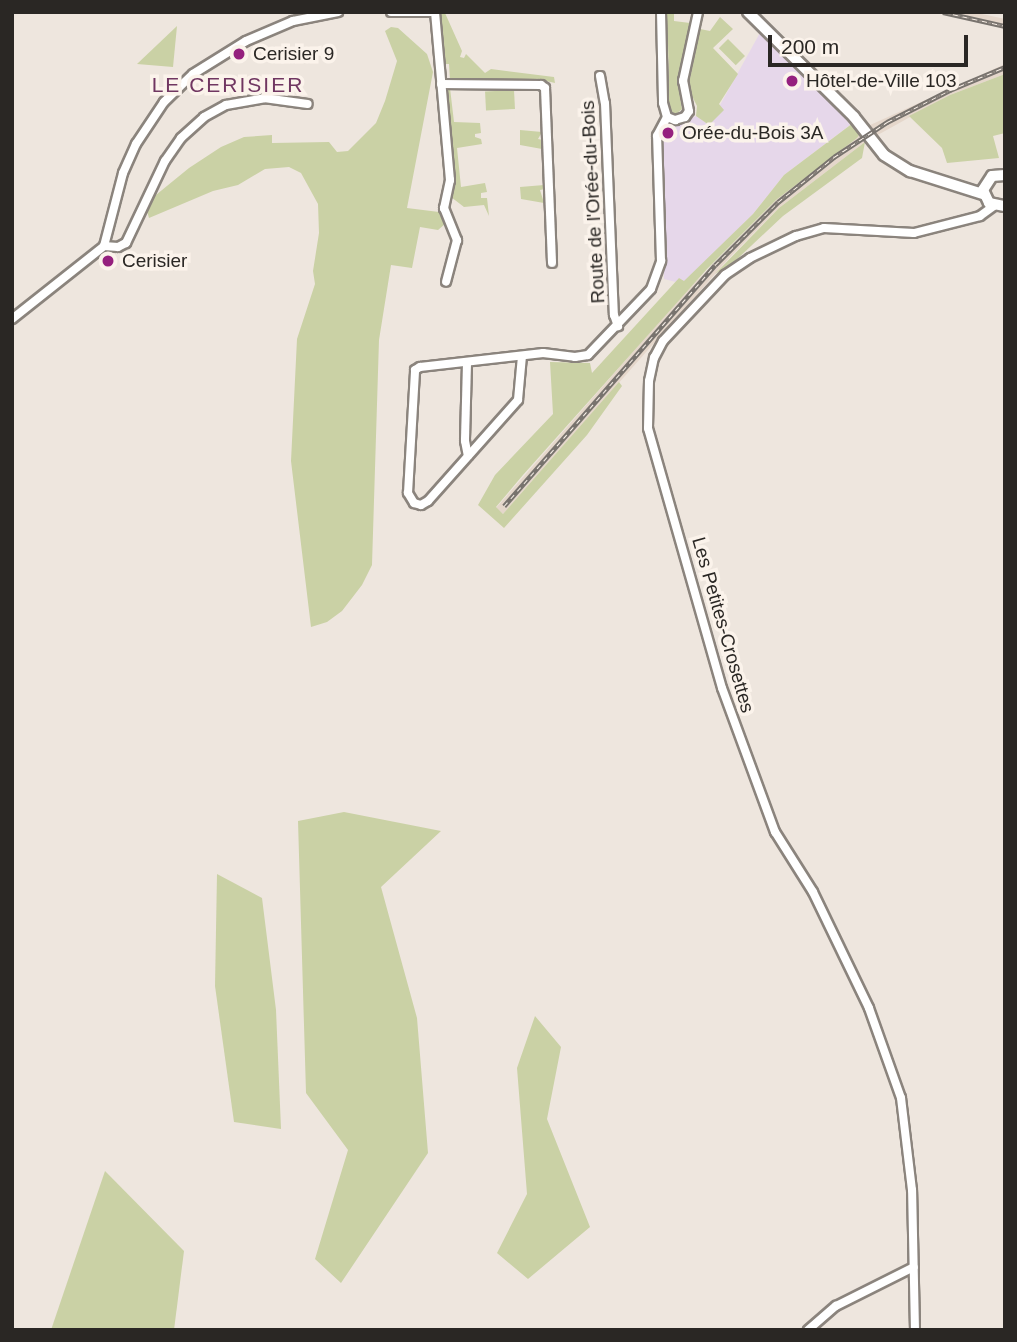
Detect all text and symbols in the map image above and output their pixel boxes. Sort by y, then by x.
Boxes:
scale bar [772,21,972,65]
text: 200 m [781,35,839,58]
place label: Cerisier 9 [253,43,334,65]
marker: Cerisier 9 [231,46,247,62]
place label: Hôtel-de-Ville 103 [806,70,957,92]
district label: LE CERISIER [153,72,303,98]
marker: Hôtel-de-Ville 103 [784,73,800,89]
street label: Route de l'Orée-du-Bois [576,100,610,304]
place label: Orée-du-Bois 3A [682,122,824,144]
marker: Orée-du-Bois 3A [660,125,676,141]
place label: Cerisier [122,250,187,272]
marker: Cerisier [100,253,116,269]
street label: Les Petites-Crosettes [687,535,759,715]

